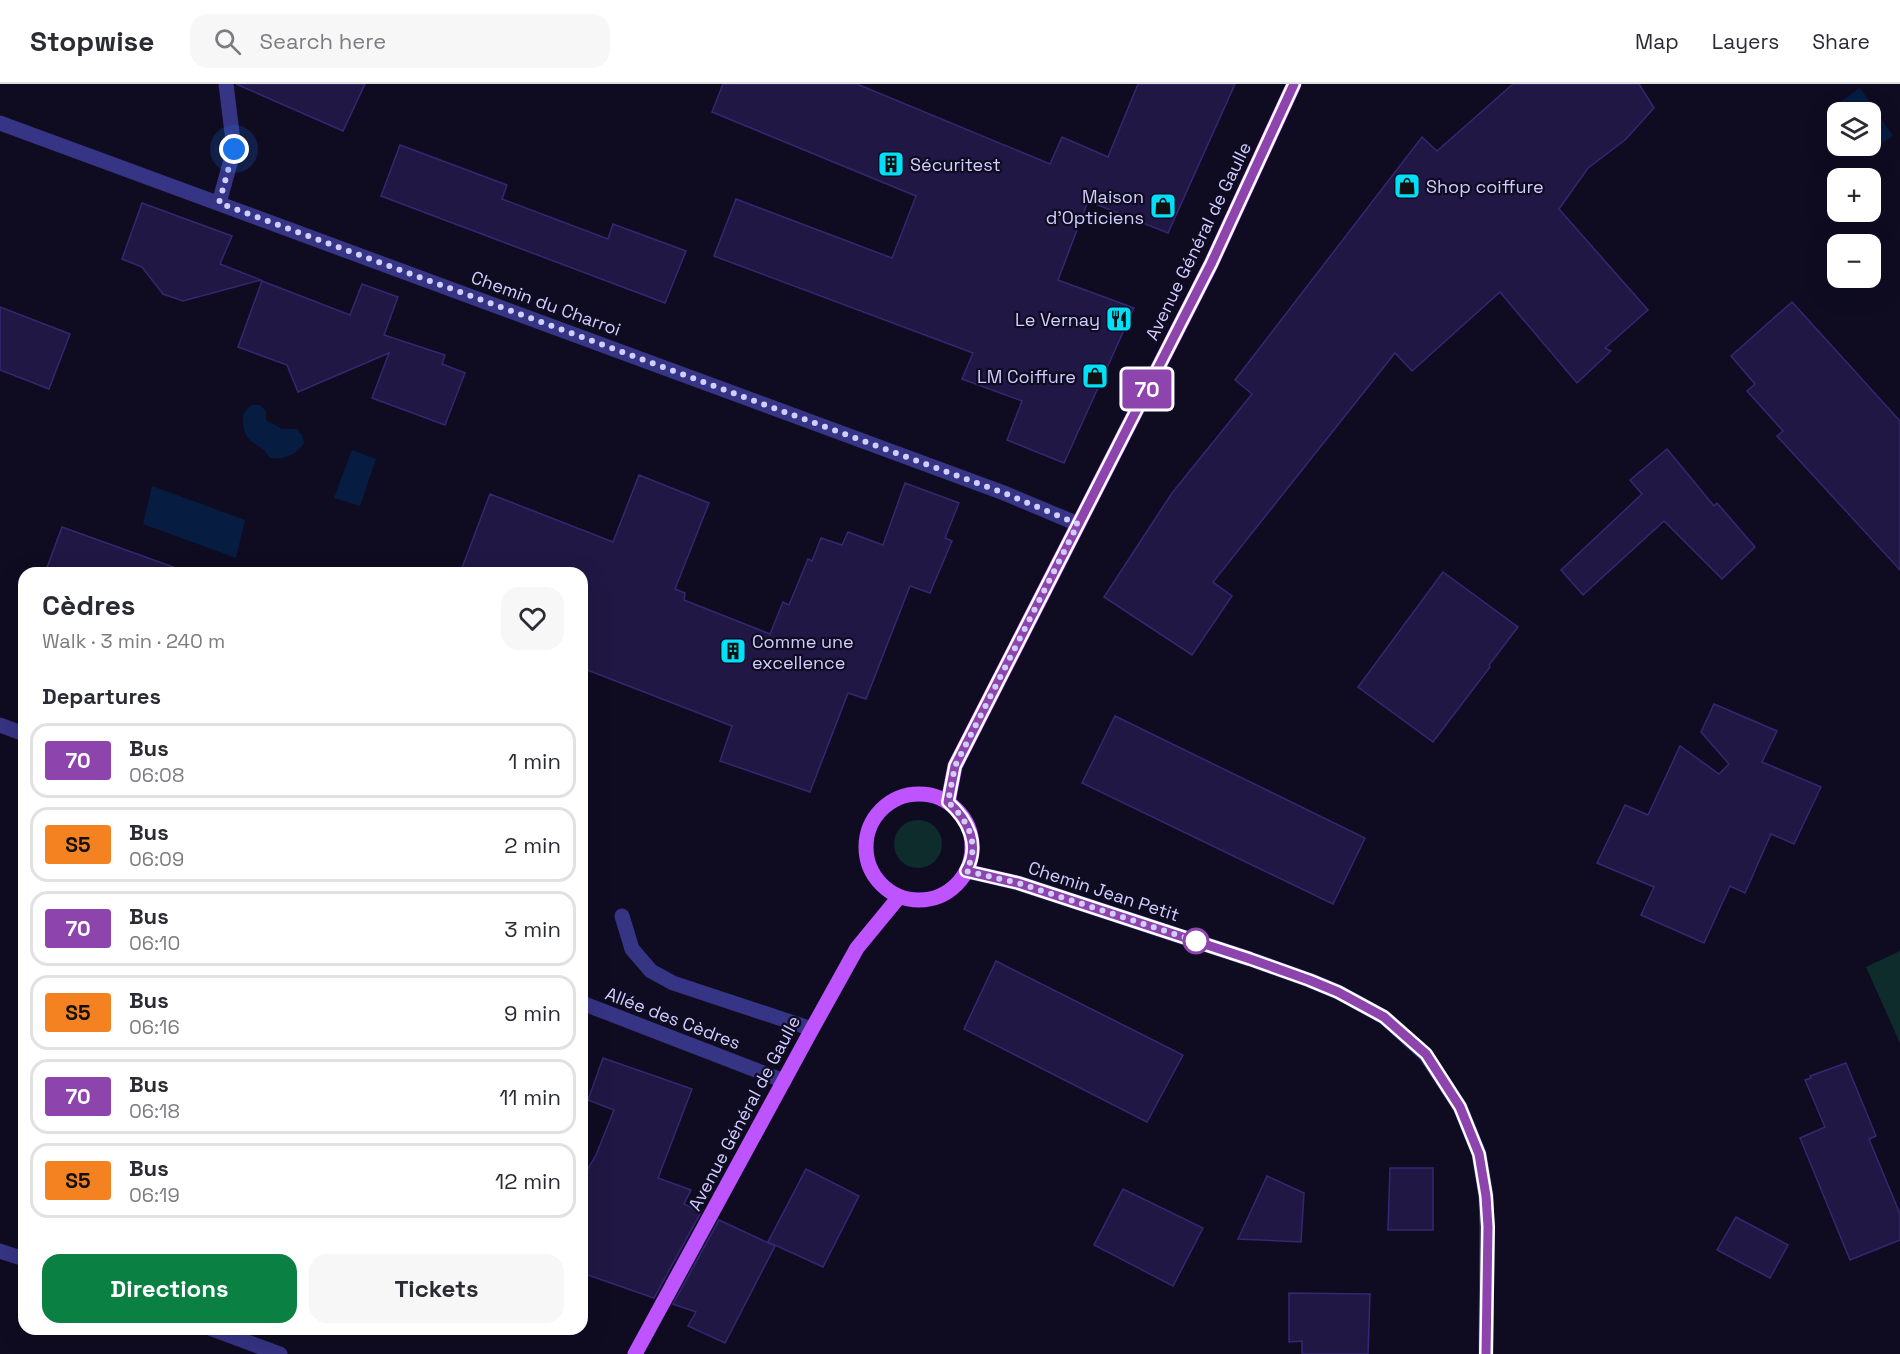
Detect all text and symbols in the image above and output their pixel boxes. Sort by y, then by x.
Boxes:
search box [190,14,610,68]
text: Stopwise [30,23,154,59]
icon: search [211,25,244,58]
text: Search here [259,27,386,55]
text: Map [1635,28,1679,55]
text: Layers [1712,28,1779,55]
text: Share [1812,28,1870,55]
map controls [1827,102,1881,288]
button: layers [1827,102,1881,156]
your location [219,134,249,164]
street label: Avenue Général de Gaulle [1140,138,1256,344]
building icon: Sécuritest [876,149,906,179]
place label: Sécuritest [910,153,1001,176]
button: + [1827,168,1881,222]
shop icon: Shop coiffure [1392,171,1422,201]
place label: Shop coiffure [1426,175,1544,198]
place label: Maison d'Opticiens [1046,185,1144,229]
shop icon: Maison d'Opticiens [1148,191,1178,221]
button: − [1827,234,1881,288]
street label: Chemin du Charroi [468,265,624,341]
restaurant icon: Le Vernay [1104,304,1134,334]
place label: Le Vernay [1015,308,1100,331]
shop icon: LM Coiffure [1080,361,1110,391]
place label: LM Coiffure [977,365,1076,388]
line badge: 70 [1120,370,1174,408]
text: 70 [1134,376,1160,403]
text: Cèdres [42,587,135,623]
button: heart [501,587,564,650]
text: Walk · 3 min · 240 m [42,628,225,654]
place label: Comme une excellence [752,630,854,674]
building icon: Comme une excellence [718,636,748,666]
text: Departures [42,682,161,710]
text: Bus [129,734,169,762]
text: 70 [65,747,91,774]
text: 1 min [508,747,561,775]
text: 06:08 [129,762,184,788]
text: Bus [129,818,169,846]
text: S5 [65,831,91,858]
text: 2 min [504,831,561,859]
text: 06:09 [129,846,184,872]
street label: Chemin Jean Petit [1026,856,1182,926]
text: Bus [129,902,169,930]
text: 70 [65,915,91,942]
text: 3 min [504,915,561,943]
unlabelled marker [1183,928,1209,954]
text: 06:10 [129,930,180,956]
street label: Allée des Cèdres [602,982,744,1054]
text: Bus [129,986,169,1014]
text: S5 [65,999,91,1026]
text: 9 min [504,999,561,1027]
street label: Avenue Général de Gaulle [683,1012,805,1214]
text: 06:16 [129,1014,180,1040]
text: Bus [129,1070,169,1098]
text: 70 [65,1083,91,1110]
text: 11 min [499,1083,561,1111]
text: 06:18 [129,1098,180,1124]
text: Bus [129,1154,169,1182]
text: S5 [65,1167,91,1194]
text: 12 min [495,1167,561,1195]
text: 06:19 [129,1182,180,1208]
button: Directions [42,1254,297,1323]
button: Tickets [309,1254,564,1323]

